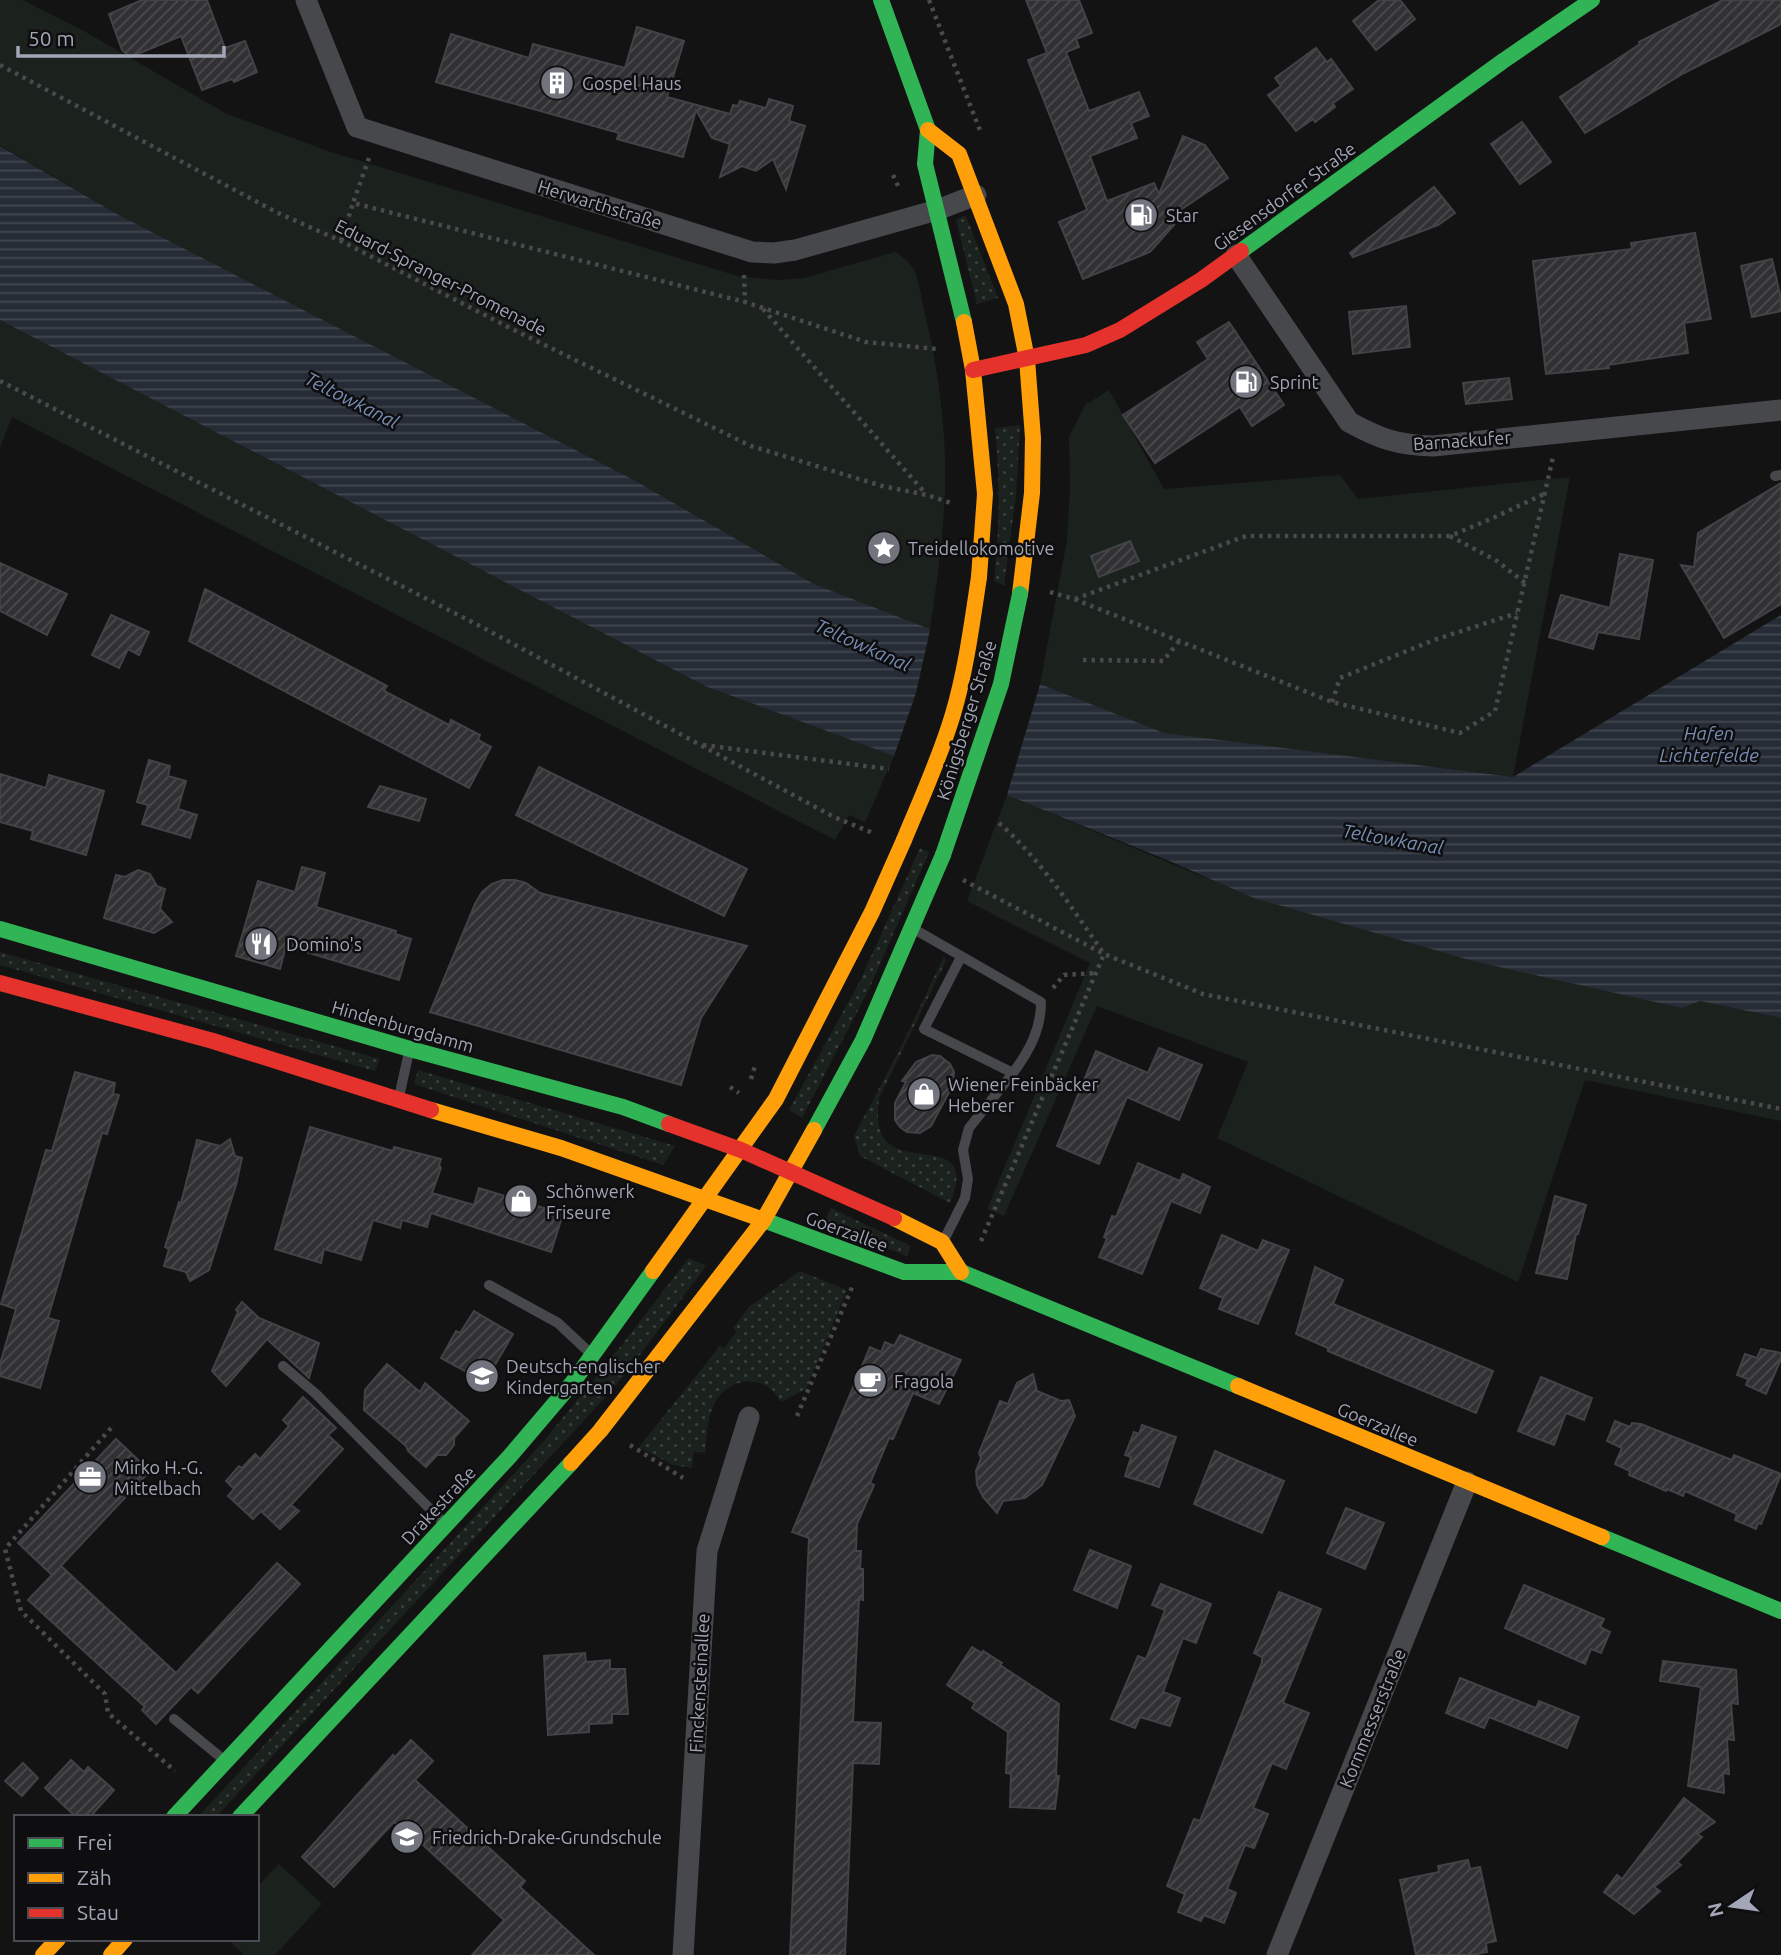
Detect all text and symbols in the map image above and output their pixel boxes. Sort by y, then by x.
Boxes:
scale bar [18,14,224,58]
text: 50 m [28,26,75,50]
building icon: Gospel Haus [538,64,576,102]
place label: Gospel Haus [582,73,682,93]
street label: Giesensdorfer Straße [1209,138,1359,254]
street label: Herwarthstraße [535,176,665,232]
fuel station icon: Star [1122,196,1160,234]
place label: Star [1166,205,1199,225]
street label: Eduard-Spranger-Promenade [332,215,550,339]
fuel station icon: Sprint [1227,363,1265,401]
water label: Teltowkanal [301,367,403,433]
place label: Sprint [1270,372,1319,392]
street label: Barnackufer [1412,427,1512,453]
place icon: Treidellokomotive [865,529,903,567]
place label: Treidellokomotive [908,538,1054,558]
water label: Teltowkanal [812,614,915,676]
street label: Königsberger Straße [932,638,1000,802]
water label: Hafen Lichterfelde [1659,722,1759,766]
water label: Teltowkanal [1341,819,1446,859]
restaurant icon: Domino's [242,925,280,963]
place label: Domino's [286,934,362,954]
street label: Hindenburgdamm [330,996,476,1056]
place label: Wiener Feinbäcker Heberer [948,1074,1098,1115]
shop icon: Wiener Feinbäcker Heberer [905,1075,943,1113]
place label: Schönwerk Friseure [546,1181,635,1222]
shop icon: Schönwerk Friseure [502,1182,540,1220]
street label: Goerzallee [803,1207,891,1255]
place label: Deutsch-englischer Kindergarten [506,1356,661,1397]
school or university icon: Deutsch-englischer Kindergarten [463,1357,501,1395]
cafe icon: Fragola [851,1362,889,1400]
place label: Fragola [894,1371,954,1391]
street label: Goerzallee [1334,1398,1422,1450]
place label: Mirko H.-G. Mittelbach [114,1457,203,1498]
office icon: Mirko H.-G. Mittelbach [71,1458,109,1496]
street label: Drakestraße [397,1462,479,1548]
street label: Finckensteinallee [685,1613,713,1753]
street label: Kornmesserstraße [1335,1646,1409,1790]
legend [14,1815,259,1941]
school or university icon: Friedrich-Drake-Grundschule [388,1818,426,1856]
place label: Friedrich-Drake-Grundschule [432,1827,662,1847]
text: Frei [77,1830,112,1854]
text: Zäh [77,1865,112,1889]
north arrow [1697,1871,1767,1941]
text: Stau [77,1900,119,1924]
text: N [1703,1900,1728,1919]

